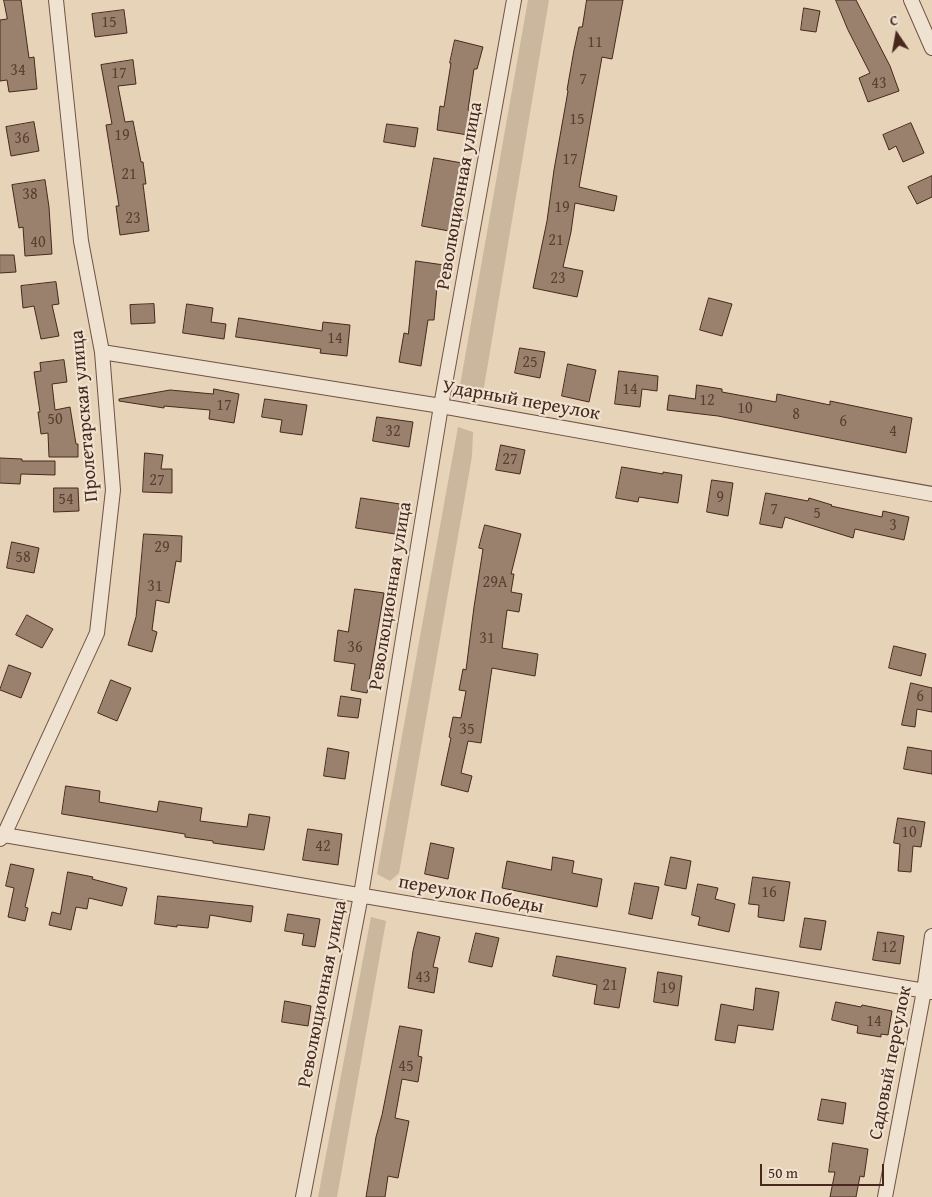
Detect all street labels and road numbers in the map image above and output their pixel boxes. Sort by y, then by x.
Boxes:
street label: Революционная улица [432,100,488,292]
street label: Пролетарская улица [66,329,104,503]
street label: Ударный переулок [440,376,602,426]
street label: Революционная улица [365,500,417,692]
street label: переулок Победы [397,871,545,919]
street label: Революционная улица [294,898,352,1090]
street label: Садовый переулок [865,984,917,1142]

